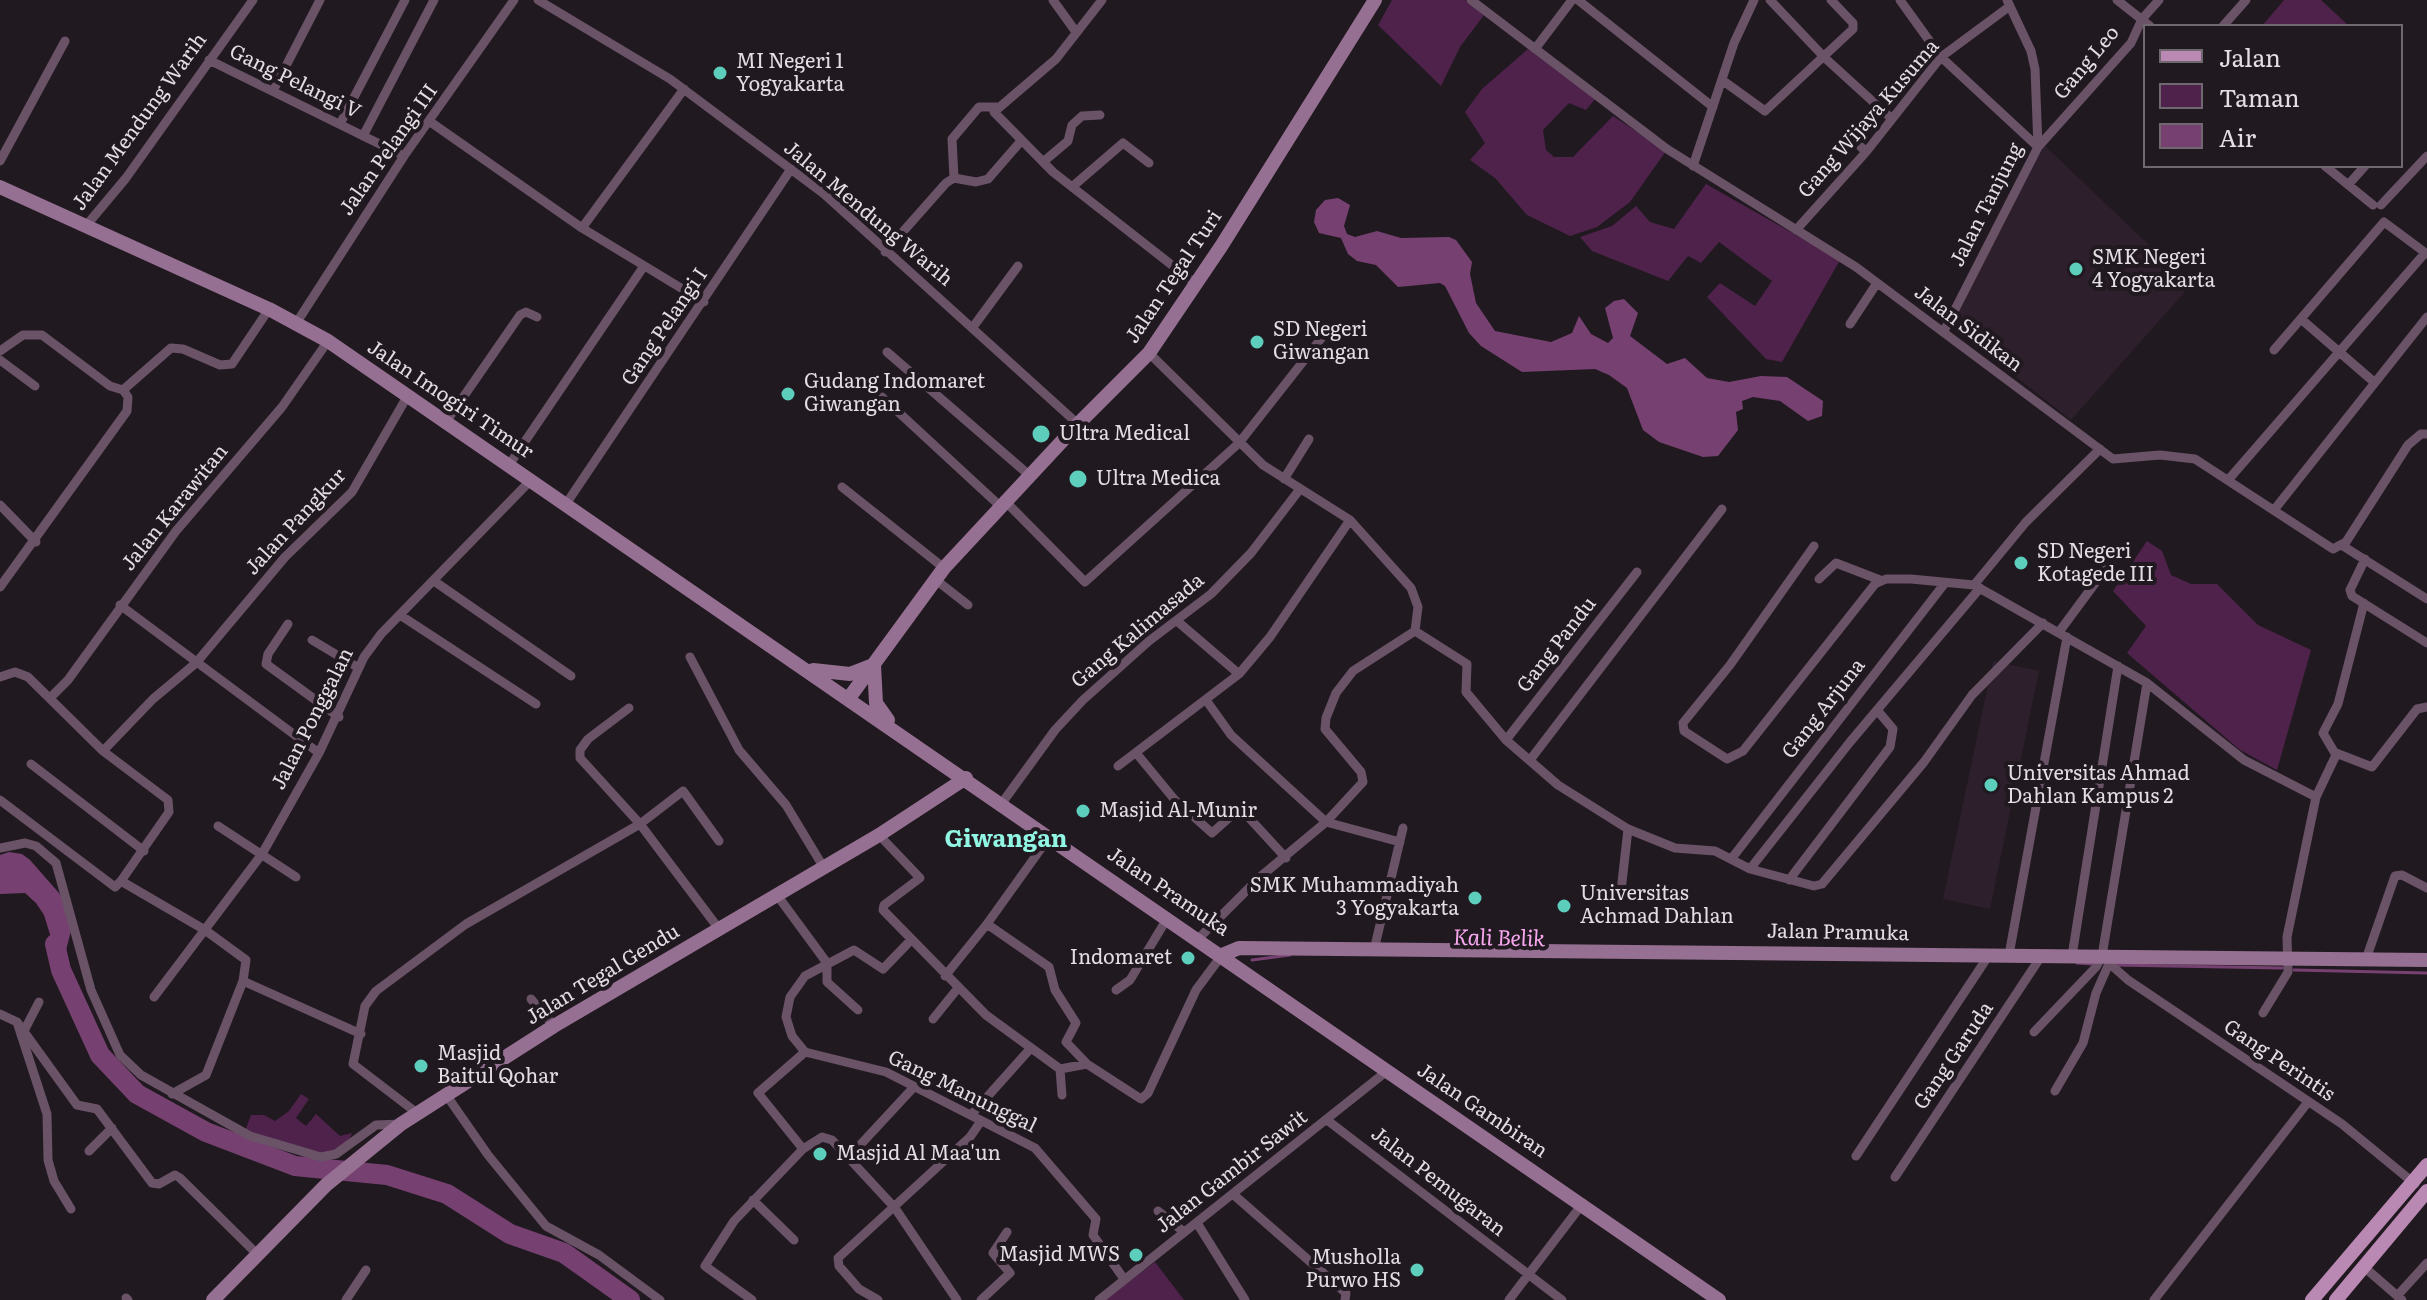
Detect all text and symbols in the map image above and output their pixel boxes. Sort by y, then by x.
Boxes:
street label: Gang Leo [2049,21,2125,105]
legend [2143,24,2403,168]
street label: Jalan Mendung Warih [68,29,212,215]
street label: Gang Wijaya Kusuma [1794,35,1944,203]
text: Jalan [2219,39,2281,74]
street label: Gang Pelangi V [225,40,365,124]
place label: MI Negeri 1 Yogyakarta [736,50,844,97]
marker: MI Negeri 1 Yogyakarta [711,64,729,82]
text: Taman [2219,79,2300,114]
street label: Jalan Pelangi III [335,80,443,220]
text: Air [2219,119,2256,154]
street label: Jalan Mendung Warih [779,136,957,292]
street label: Jalan Tanjung [1946,139,2028,271]
street label: Jalan Tegal Turi [1121,206,1227,348]
place label: SMK Negeri 4 Yogyakarta [2092,246,2215,293]
marker: SMK Negeri 4 Yogyakarta [2067,260,2085,278]
street label: Gang Pelangi I [617,264,713,390]
street label: Jalan Sidikan [1909,281,2027,377]
place label: SD Negeri Giwangan [1273,318,1370,365]
marker: SD Negeri Giwangan [1248,333,1266,351]
street label: Jalan Imogiri Timur [362,336,538,464]
place label: Gudang Indomaret Giwangan [804,370,985,417]
marker: Gudang Indomaret Giwangan [779,385,797,403]
place label: Ultra Medical [1059,422,1190,446]
marker: Ultra Medical [1030,423,1052,445]
street label: Jalan Karawitan [117,440,233,576]
street label: Jalan Pangkur [241,464,351,580]
place label: Ultra Medica [1096,467,1220,491]
marker: Ultra Medica [1067,468,1089,490]
place label: SD Negeri Kotagede III [2037,540,2154,587]
marker: SD Negeri Kotagede III [2012,554,2030,572]
street label: Gang Kalimasada [1067,569,1209,693]
street label: Gang Pandu [1512,593,1602,697]
street label: Jalan Ponggalan [267,644,359,794]
street label: Gang Arjuna [1777,654,1871,764]
place label: Universitas Ahmad Dahlan Kampus 2 [2007,762,2190,809]
marker: Universitas Ahmad Dahlan Kampus 2 [1982,776,2000,794]
place label: Masjid Al-Munir [1099,799,1257,823]
marker: Masjid Al-Munir [1074,802,1092,820]
district label: Giwangan [945,826,1067,854]
street label: Jalan Pramuka [1102,842,1234,942]
place label: SMK Muhammadiyah 3 Yogyakarta [1250,874,1459,921]
place label: Universitas Achmad Dahlan [1580,882,1734,929]
marker: SMK Muhammadiyah 3 Yogyakarta [1466,889,1484,907]
marker: Universitas Achmad Dahlan [1555,897,1573,915]
street label: Jalan Tegal Gendu [522,920,684,1030]
street label: Jalan Pramuka [1767,920,1909,946]
water label: Kali Belik [1453,925,1545,953]
place label: Indomaret [1070,946,1172,970]
marker: Indomaret [1179,949,1197,967]
street label: Gang Garuda [1909,998,1999,1114]
street label: Gang Perintis [2219,1015,2339,1107]
place label: Masjid Baitul Qohar [437,1042,558,1089]
street label: Gang Manunggal [884,1046,1040,1138]
marker: Masjid Baitul Qohar [412,1057,430,1075]
street label: Jalan Gambiran [1412,1059,1552,1163]
street label: Jalan Gambir Sawit [1152,1105,1312,1239]
street label: Jalan Pemugaran [1366,1122,1510,1242]
place label: Masjid Al Maa'un [836,1142,1001,1166]
marker: Masjid Al Maa'un [811,1145,829,1163]
place label: Masjid MWS [999,1243,1120,1267]
marker: Masjid MWS [1127,1246,1145,1264]
place label: Musholla Purwo HS [1305,1246,1401,1293]
marker: Musholla Purwo HS [1408,1261,1426,1279]

